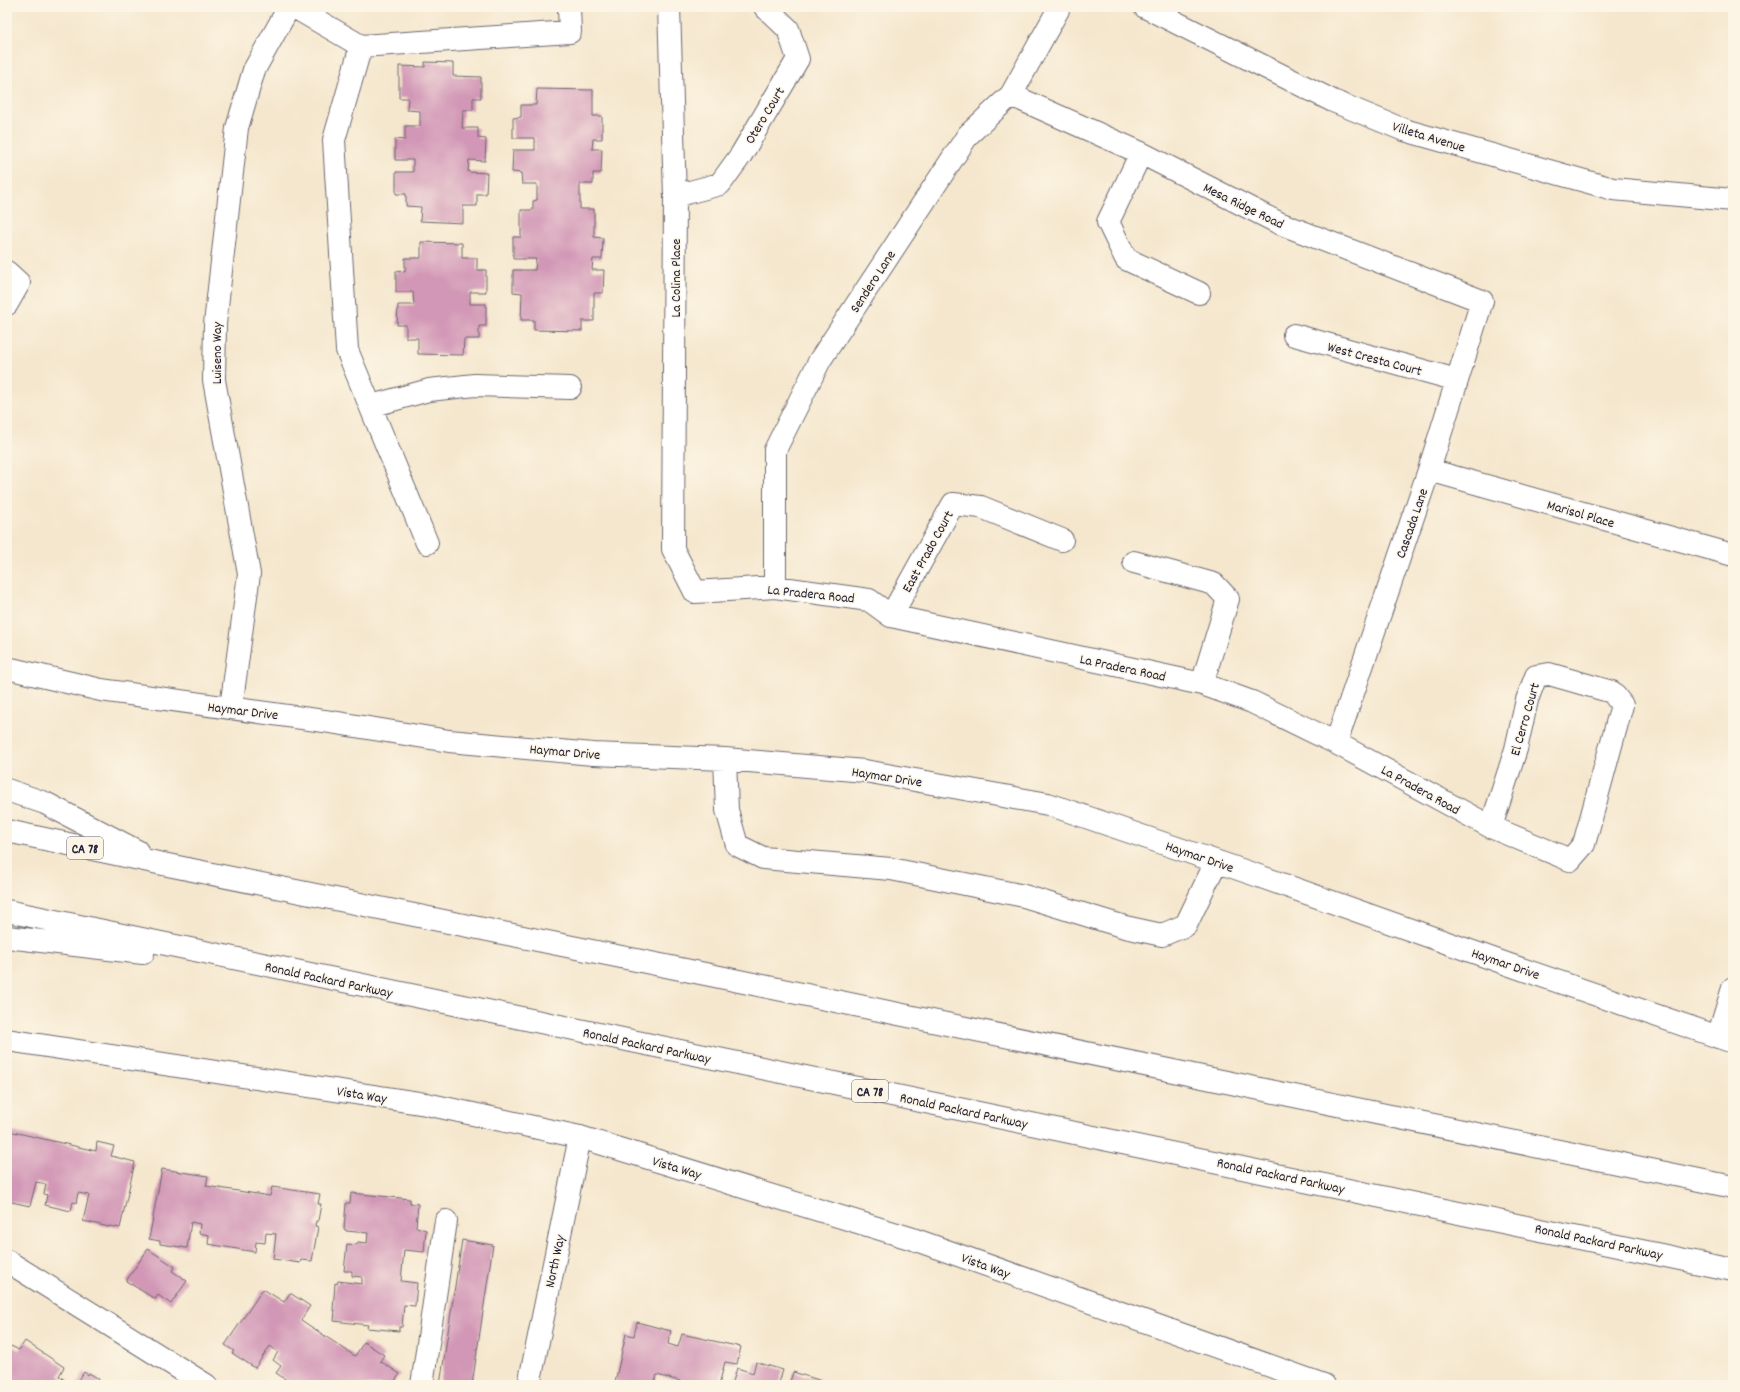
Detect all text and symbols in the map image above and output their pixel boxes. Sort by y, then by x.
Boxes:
street label: Otero Court [741,84,791,148]
street label: Villeta Avenue [1389,117,1467,158]
street label: Mesa Ridge Road [1199,179,1287,235]
street label: La Colina Place [667,239,687,317]
street label: Sendero Lane [846,247,901,317]
street label: Luiseno Way [208,321,228,384]
street label: West Cresta Court [1325,338,1424,382]
street label: Cascada Lane [1392,486,1434,561]
street label: Marisol Place [1544,496,1616,534]
street label: East Prado Court [898,507,960,597]
street label: La Pradera Road [766,580,855,610]
street label: La Pradera Road [1078,650,1167,688]
street label: El Cerro Court [1506,681,1546,759]
street label: Haymar Drive [206,698,279,726]
street label: Haymar Drive [529,740,601,766]
street label: La Pradera Road [1377,761,1463,821]
street label: Haymar Drive [850,763,923,793]
road number: CA 78 [67,837,103,859]
street label: Haymar Drive [1163,837,1236,879]
street label: Haymar Drive [1469,944,1542,986]
street label: Ronald Packard Parkway [263,958,395,1004]
street label: Ronald Packard Parkway [581,1024,713,1070]
road number: CA 78 [852,1080,888,1102]
street label: Vista Way [335,1082,388,1110]
street label: Ronald Packard Parkway [898,1089,1030,1135]
street label: Vista Way [649,1152,704,1186]
street label: Ronald Packard Parkway [1215,1154,1347,1200]
street label: Ronald Packard Parkway [1533,1220,1665,1266]
street label: North Way [541,1233,571,1290]
street label: Vista Way [958,1249,1013,1285]

